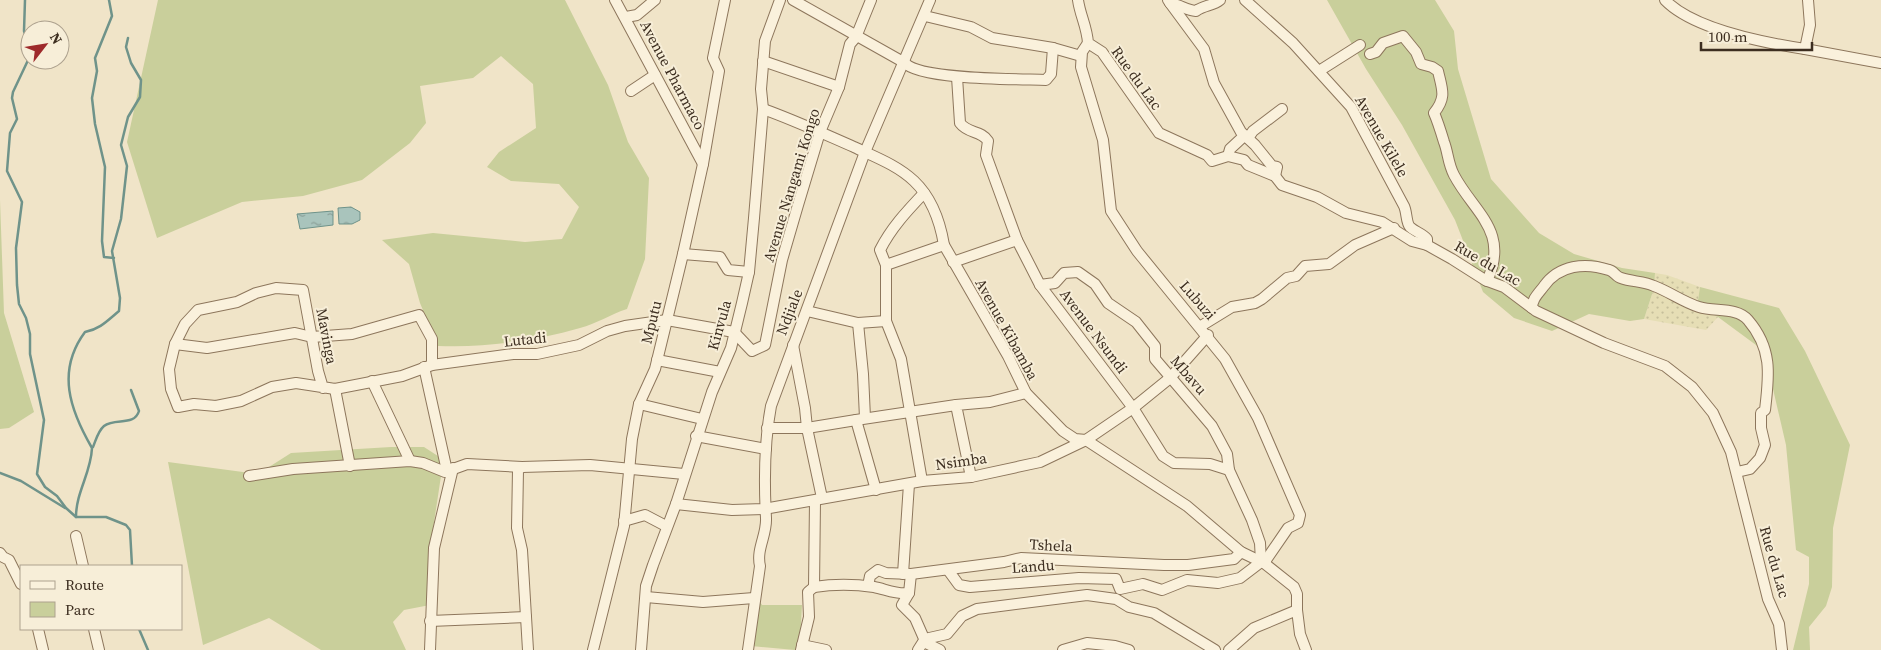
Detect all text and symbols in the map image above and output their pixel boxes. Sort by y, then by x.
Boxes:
street label: Avenue Pharmaco [635,17,711,133]
north arrow [20,20,70,70]
scale bar [1701,20,1812,52]
text: 100 m [1708,26,1748,47]
text: N [45,29,67,48]
street label: Rue du Lac [1107,42,1167,114]
street label: Avenue Kilele [1350,91,1414,181]
street label: Avenue Nangami Kongo [758,106,824,264]
street label: Rue du Lac [1451,235,1525,291]
street label: Avenue Kibamba [970,274,1044,384]
street label: Lubuzi [1175,276,1221,324]
street label: Avenue Nsundi [1055,284,1133,378]
street label: Ndjiale [771,286,807,338]
street label: Kinvula [702,297,736,353]
street label: Mputu [635,298,667,346]
street label: Mavinga [311,306,343,366]
street label: Lutadi [503,326,547,352]
street label: Mbavu [1166,351,1212,399]
street label: Nsimba [934,447,988,475]
street label: Rue du Lac [1755,524,1795,600]
street label: Tshela [1029,533,1073,557]
street label: Landu [1011,554,1055,578]
legend [20,565,182,630]
text: Route [65,574,104,595]
text: Parc [65,599,95,620]

